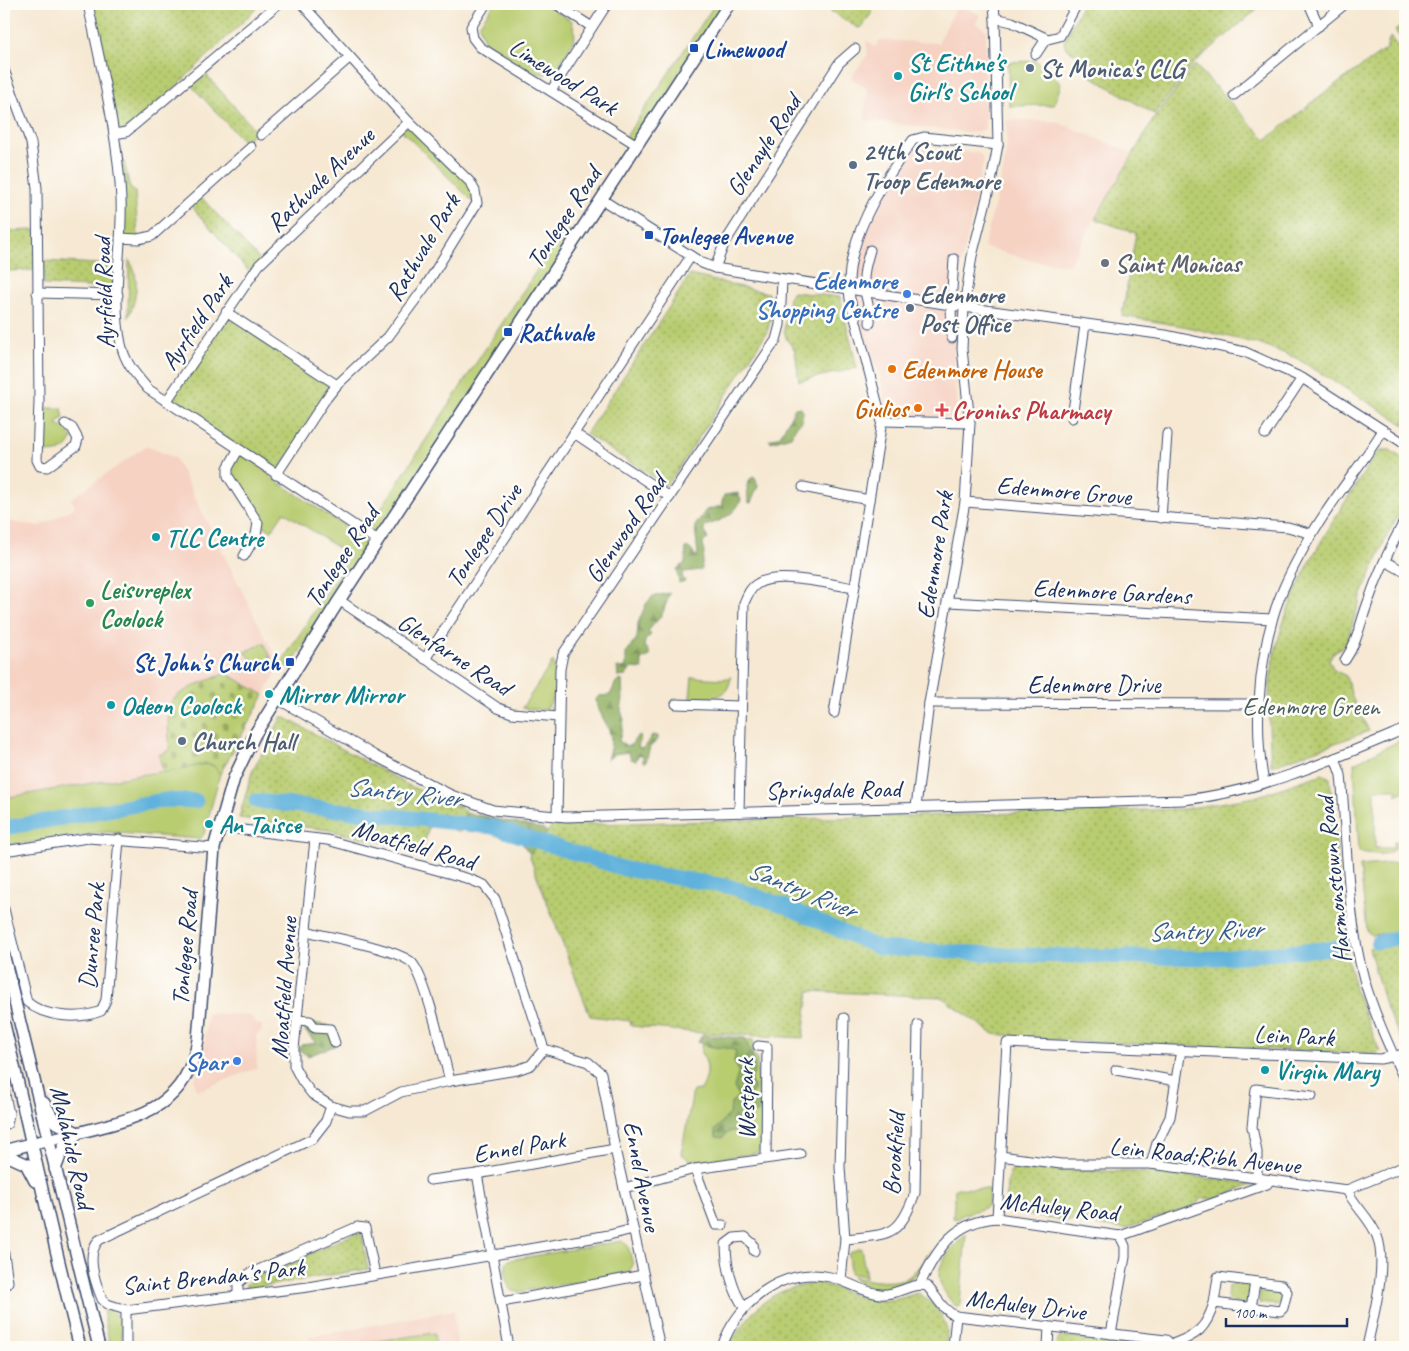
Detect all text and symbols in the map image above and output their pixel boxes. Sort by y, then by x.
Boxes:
street label: Limewood Park [503,31,626,124]
place label: Limewood [704,33,787,65]
marker: Limewood [688,42,700,54]
place label: St Eithne's Girl's School [908,47,1017,108]
place label: St Monica's CLG [1040,53,1188,85]
marker: St Monica's CLG [1024,62,1036,74]
marker: St Eithne's Girl's School [892,70,904,82]
street label: Glenayle Road [719,85,811,202]
street label: Rathvale Avenue [260,119,383,239]
place label: 24th Scout Troop Edenmore [863,136,1002,197]
street label: Tonlegee Road [519,157,611,274]
marker: 24th Scout Troop Edenmore [847,159,859,171]
street label: Rathvale Park [378,186,468,307]
place label: Tonlegee Avenue [659,220,794,252]
marker: Tonlegee Avenue [643,229,655,241]
street label: Ayrfield Road [86,232,122,349]
place label: Saint Monicas [1115,248,1243,280]
marker: Saint Monicas [1099,257,1111,269]
place label: Edenmore Shopping Centre [755,265,900,326]
street label: Ayrfield Park [153,267,241,376]
place label: Edenmore Post Office [920,279,1013,340]
marker: Edenmore Shopping Centre [901,288,913,300]
marker: Edenmore Post Office [904,302,916,314]
place label: Rathvale [518,317,595,349]
marker: Rathvale [502,326,514,338]
place label: Edenmore House [902,354,1043,386]
marker: Edenmore House [886,363,898,375]
place label: Giulios [854,393,910,425]
place label: Cronins Pharmacy [952,395,1113,427]
marker: Giulios [912,402,924,414]
marker: Cronins Pharmacy [936,404,948,416]
street label: Glenwood Road [578,465,676,589]
street label: Edenmore Grove [995,469,1134,513]
street label: Tonlegee Drive [438,476,530,594]
street label: Edenmore Park [909,488,961,621]
street label: Tonlegee Road [297,496,389,613]
place label: TLC Centre [166,522,265,554]
marker: TLC Centre [150,531,162,543]
street label: Edenmore Gardens [1032,572,1194,612]
place label: Leisureplex Coolock [100,574,193,635]
marker: Leisureplex Coolock [84,597,96,609]
street label: Glenfarne Road [391,606,520,705]
place label: St John's Church [133,647,281,679]
marker: St John's Church [284,656,296,668]
street label: Edenmore Drive [1028,669,1162,701]
place label: Mirror Mirror [279,679,407,711]
marker: Mirror Mirror [263,688,275,700]
place label: Odeon Coolock [121,690,243,722]
park label: Edenmore Green [1242,691,1381,723]
marker: Odeon Coolock [105,699,117,711]
place label: Church Hall [192,726,299,758]
marker: Church Hall [176,735,188,747]
water label: Santry River [346,770,467,815]
street label: Springdale Road [765,773,905,807]
street label: Harmonstown Road [1309,791,1359,965]
place label: An Taisce [219,809,303,841]
street label: Moatfield Road [348,812,483,879]
marker: An Taisce [203,818,215,830]
water label: Santry River [743,853,865,928]
street label: Dunree Park [71,880,113,990]
street label: Tonlegee Road [164,885,206,1007]
water label: Santry River [1148,912,1267,949]
street label: Moatfield Avenue [263,914,305,1060]
street label: Lein Park [1253,1018,1336,1054]
place label: Spar [185,1046,230,1078]
marker: Spar [231,1055,243,1067]
place label: Virgin Mary [1275,1055,1381,1087]
street label: Westpark [729,1056,763,1140]
marker: Virgin Mary [1259,1064,1271,1076]
street label: Malahide Road [42,1083,103,1216]
street label: Brookfield [875,1108,913,1196]
street label: Ennel Avenue [616,1118,669,1236]
street label: Ennel Park [471,1123,569,1171]
street label: Lein Road;Ribh Avenue [1108,1130,1304,1182]
street label: McAuley Road [998,1185,1123,1230]
street label: Saint Brendan's Park [120,1251,308,1302]
street label: McAuley Drive [964,1282,1089,1328]
scale bar [1226,1296,1348,1328]
text: 100 m [1234,1304,1268,1323]

